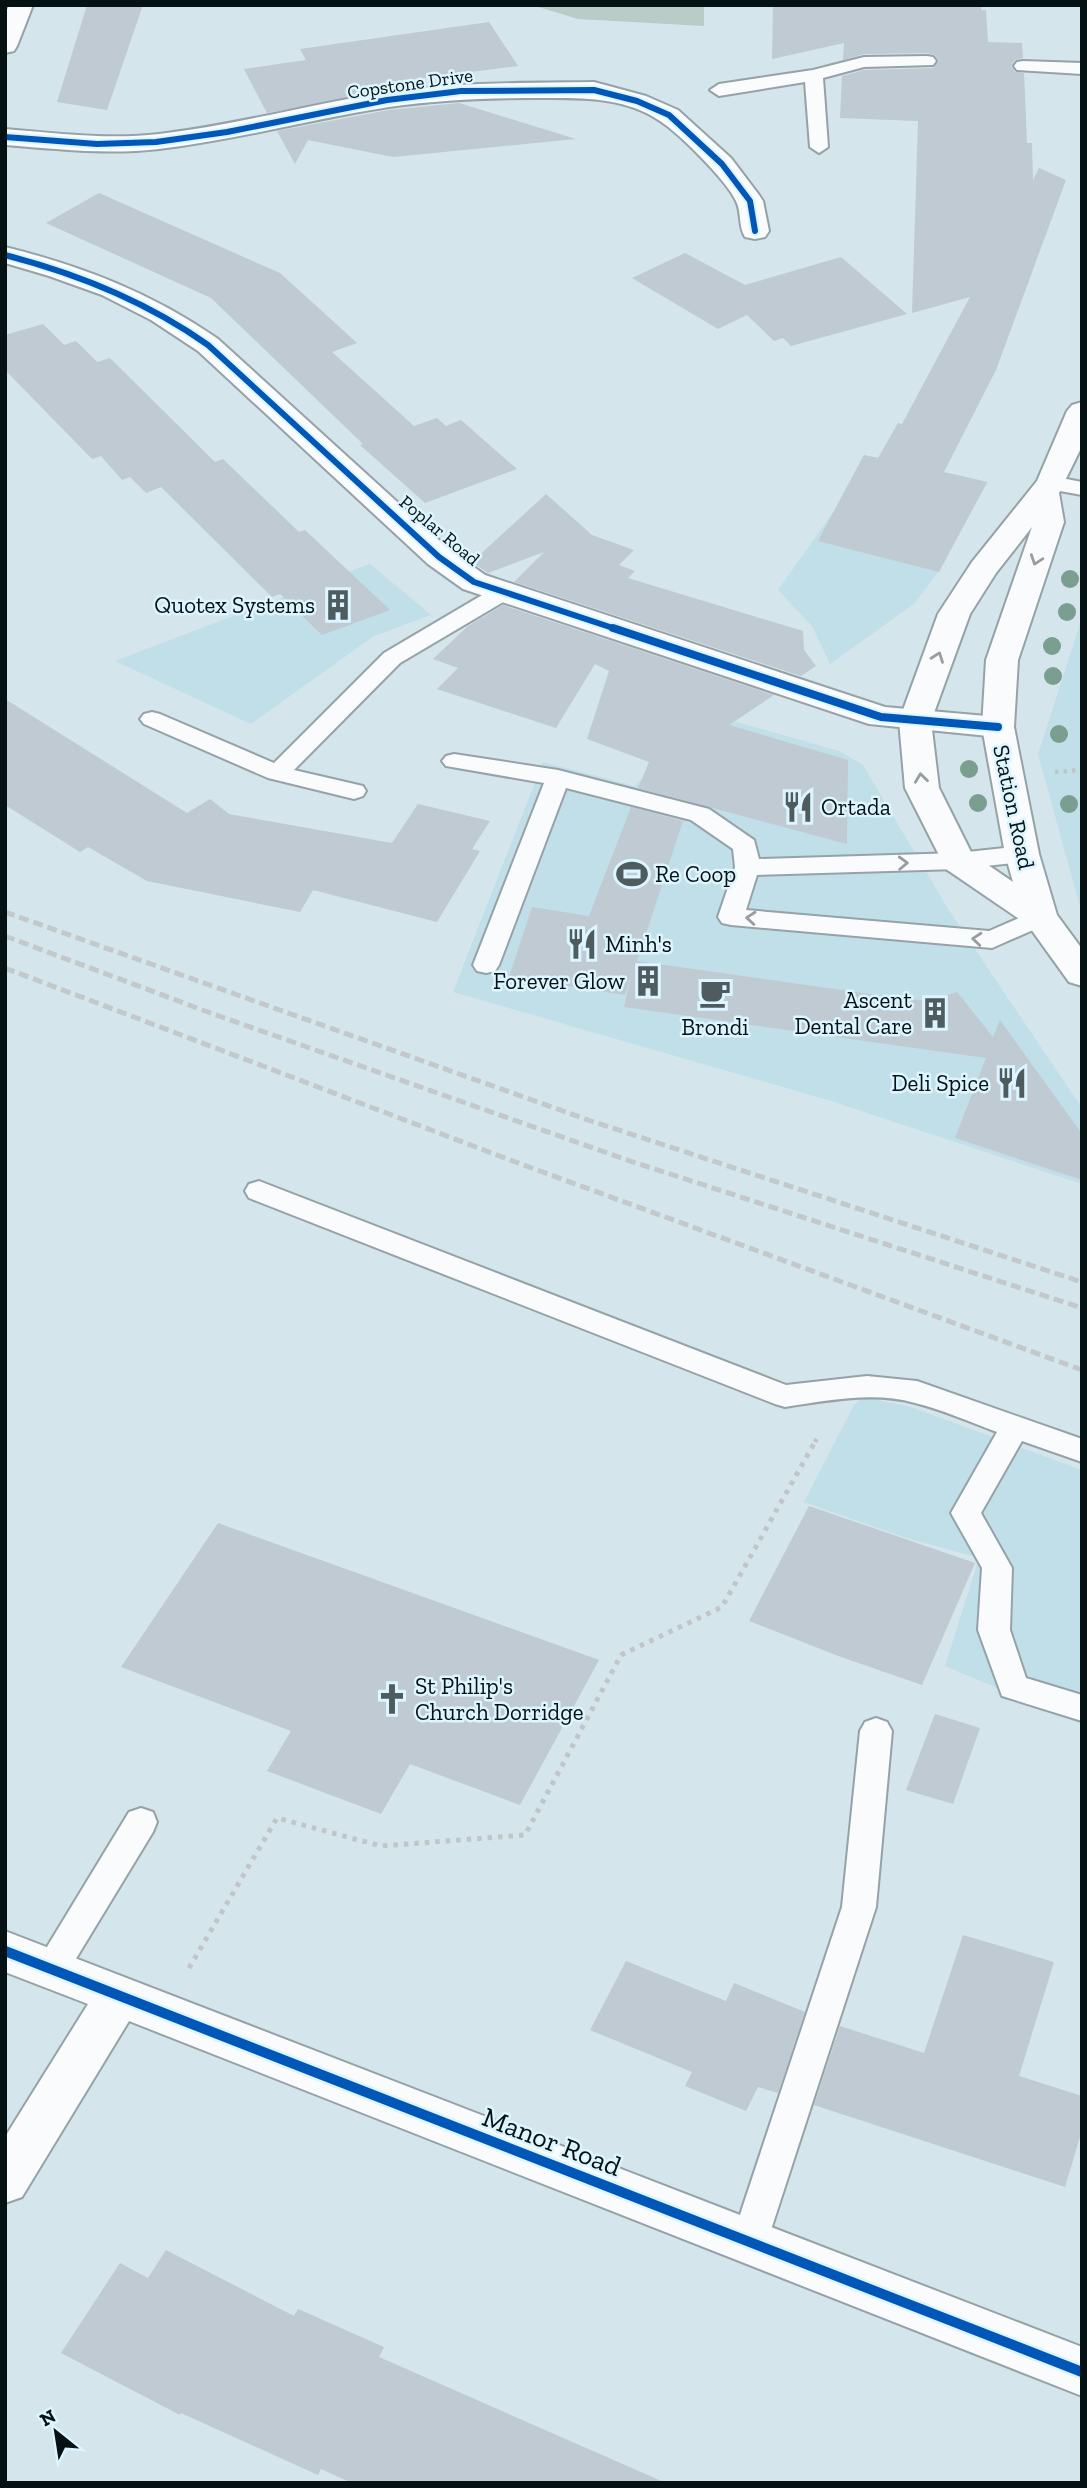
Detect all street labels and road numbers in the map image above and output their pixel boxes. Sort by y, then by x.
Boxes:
street label: Copstone Drive [346,63,474,104]
street label: Poplar Road [395,490,485,571]
street label: Station Road [987,742,1041,872]
street label: Manor Road [478,2100,626,2183]

